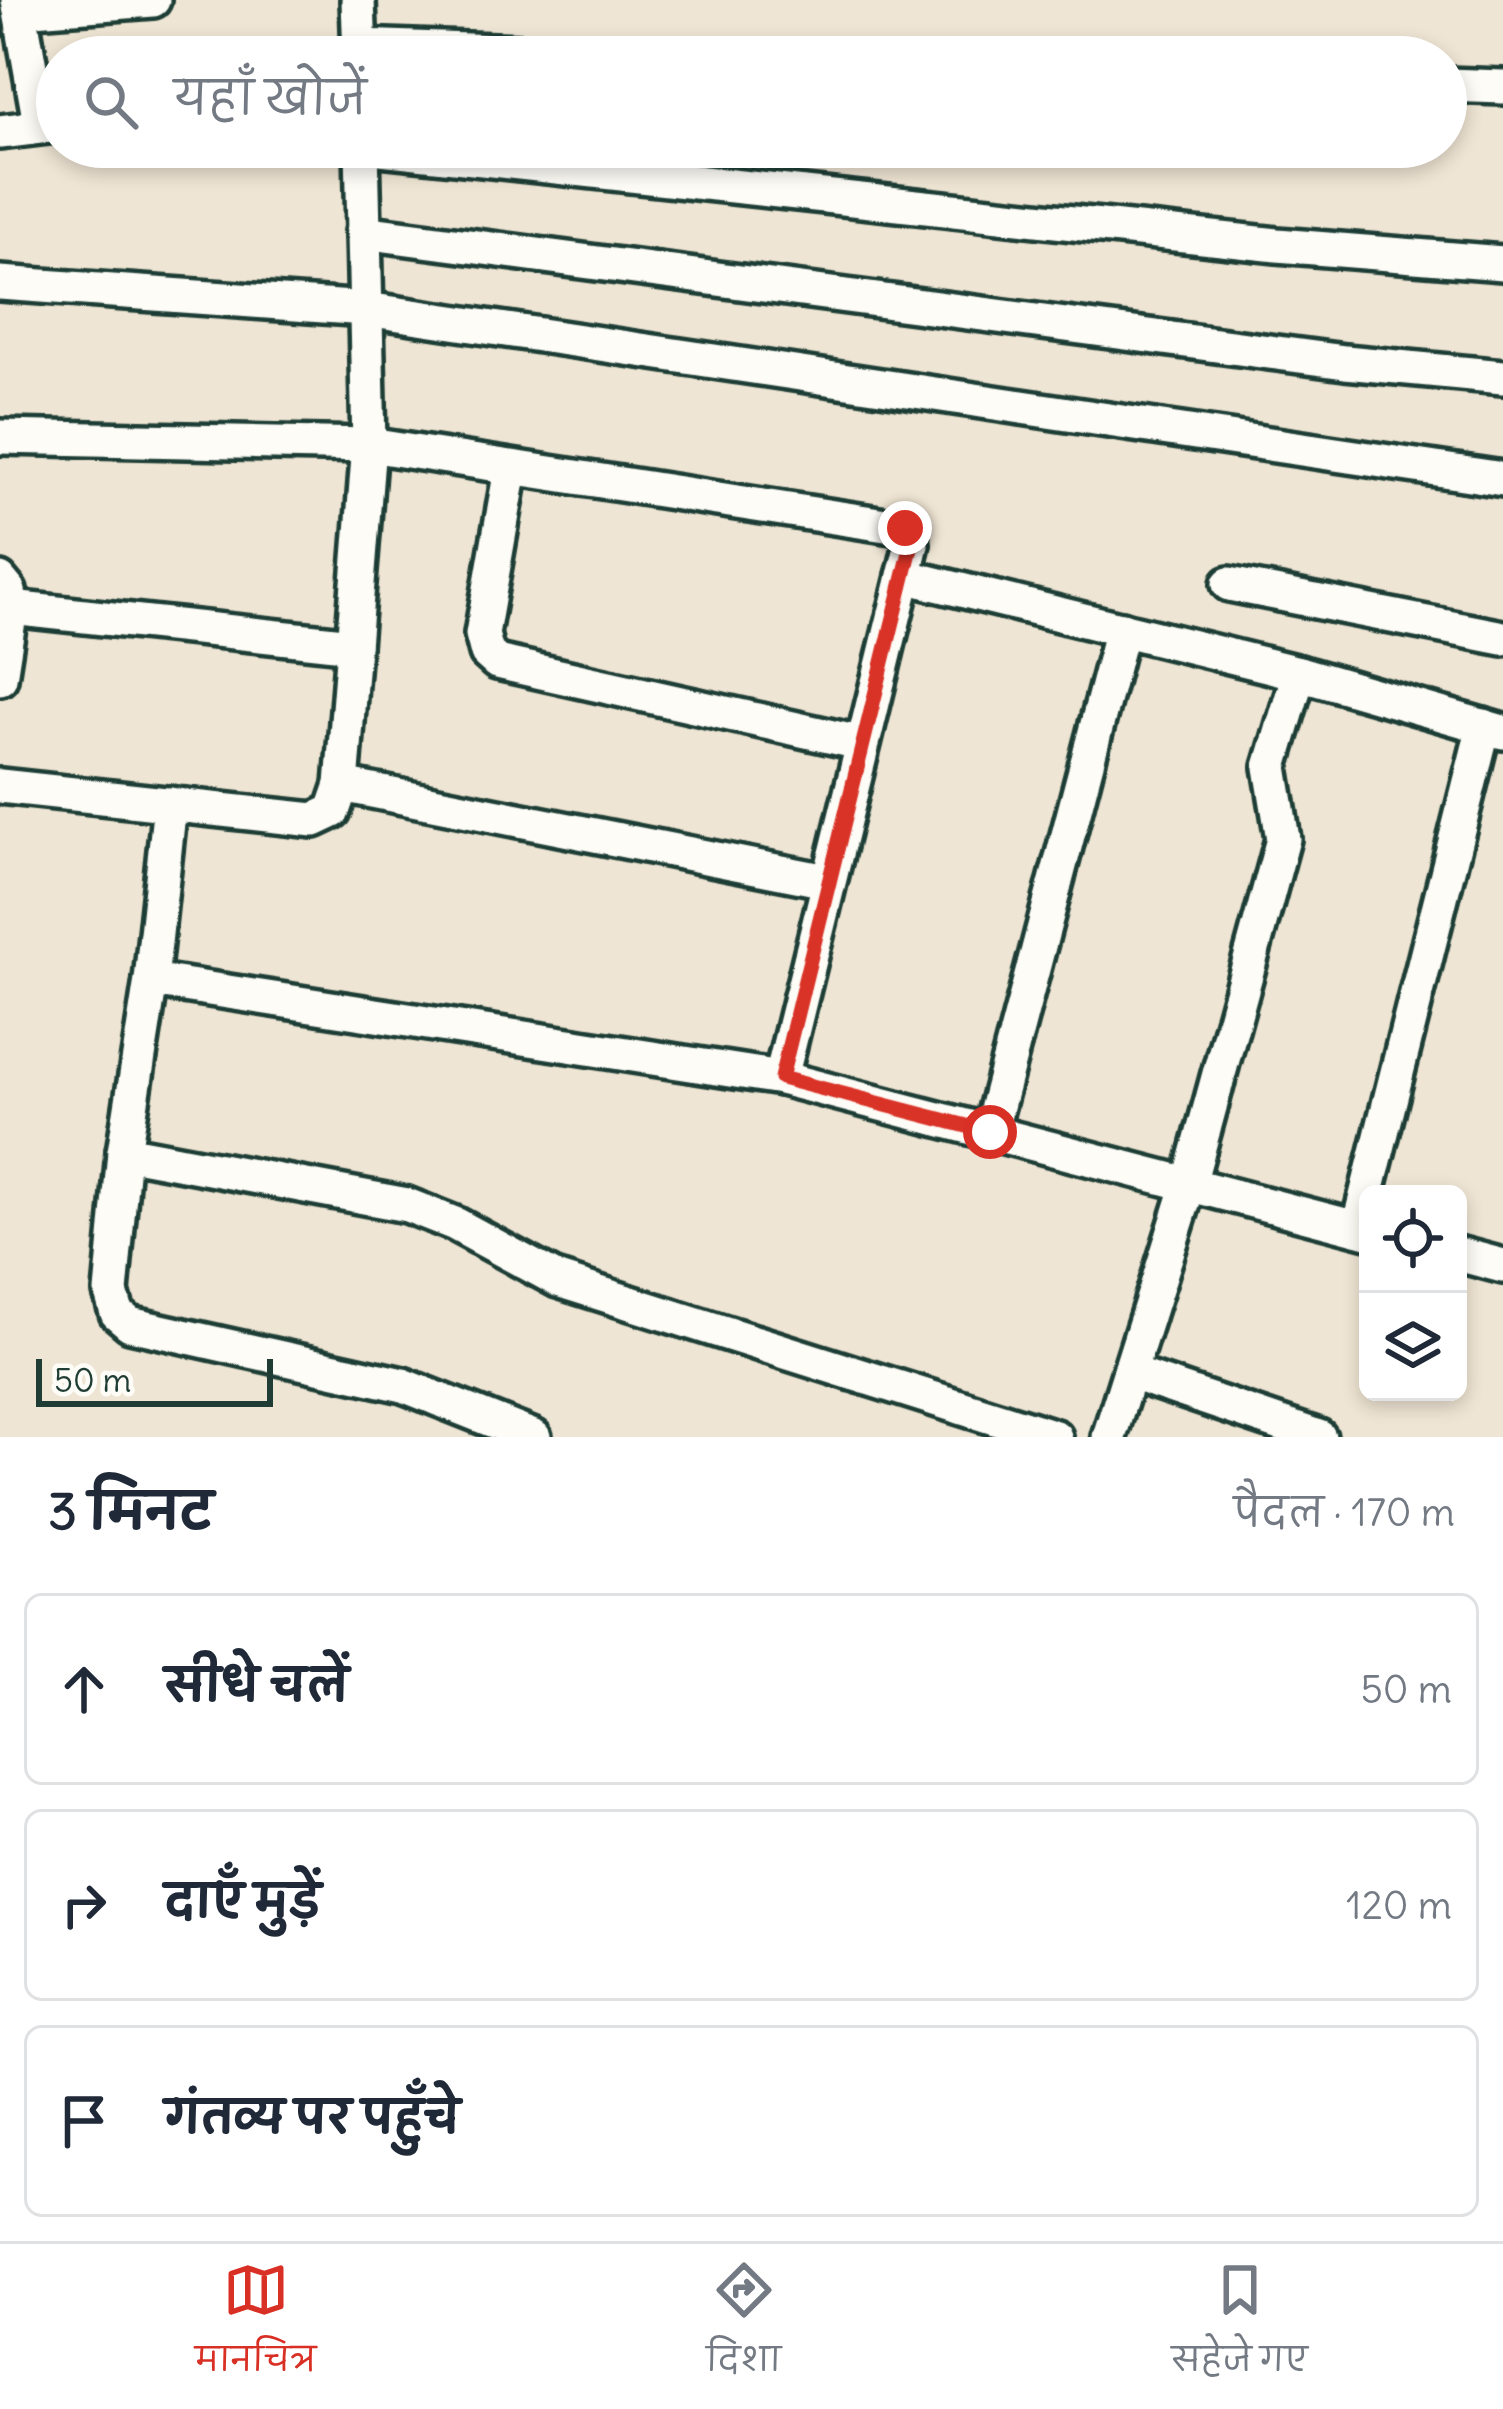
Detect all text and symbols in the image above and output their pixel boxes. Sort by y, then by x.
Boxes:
search box [36,36,1467,168]
icon: search [78,69,144,135]
text: यहाँ खोजें [174,70,367,126]
route end [878,501,932,555]
route start [963,1105,1017,1159]
map controls [1359,1185,1467,1401]
button: locate [1359,1185,1467,1293]
button: layers [1359,1293,1467,1401]
scale bar [36,1353,273,1406]
text: 50 m [54,1359,131,1401]
text: 3 मिनट [48,1479,213,1543]
text: पैदल · 170 m [1234,1488,1455,1537]
icon: ahead [51,1656,117,1722]
text: सीधे चलें [165,1657,348,1713]
text: 50 m [1360,1665,1452,1714]
icon: right [51,1872,117,1938]
text: दाएँ मुड़ें [165,1873,321,1929]
text: 120 m [1346,1881,1452,1930]
icon: arrive [51,2088,117,2154]
text: गंतव्य पर पहुँचे [165,2089,460,2145]
tab: मानचित्र [195,2257,316,2396]
tab: दिशा [706,2257,781,2396]
tab: सहेजे गए [1171,2257,1308,2396]

